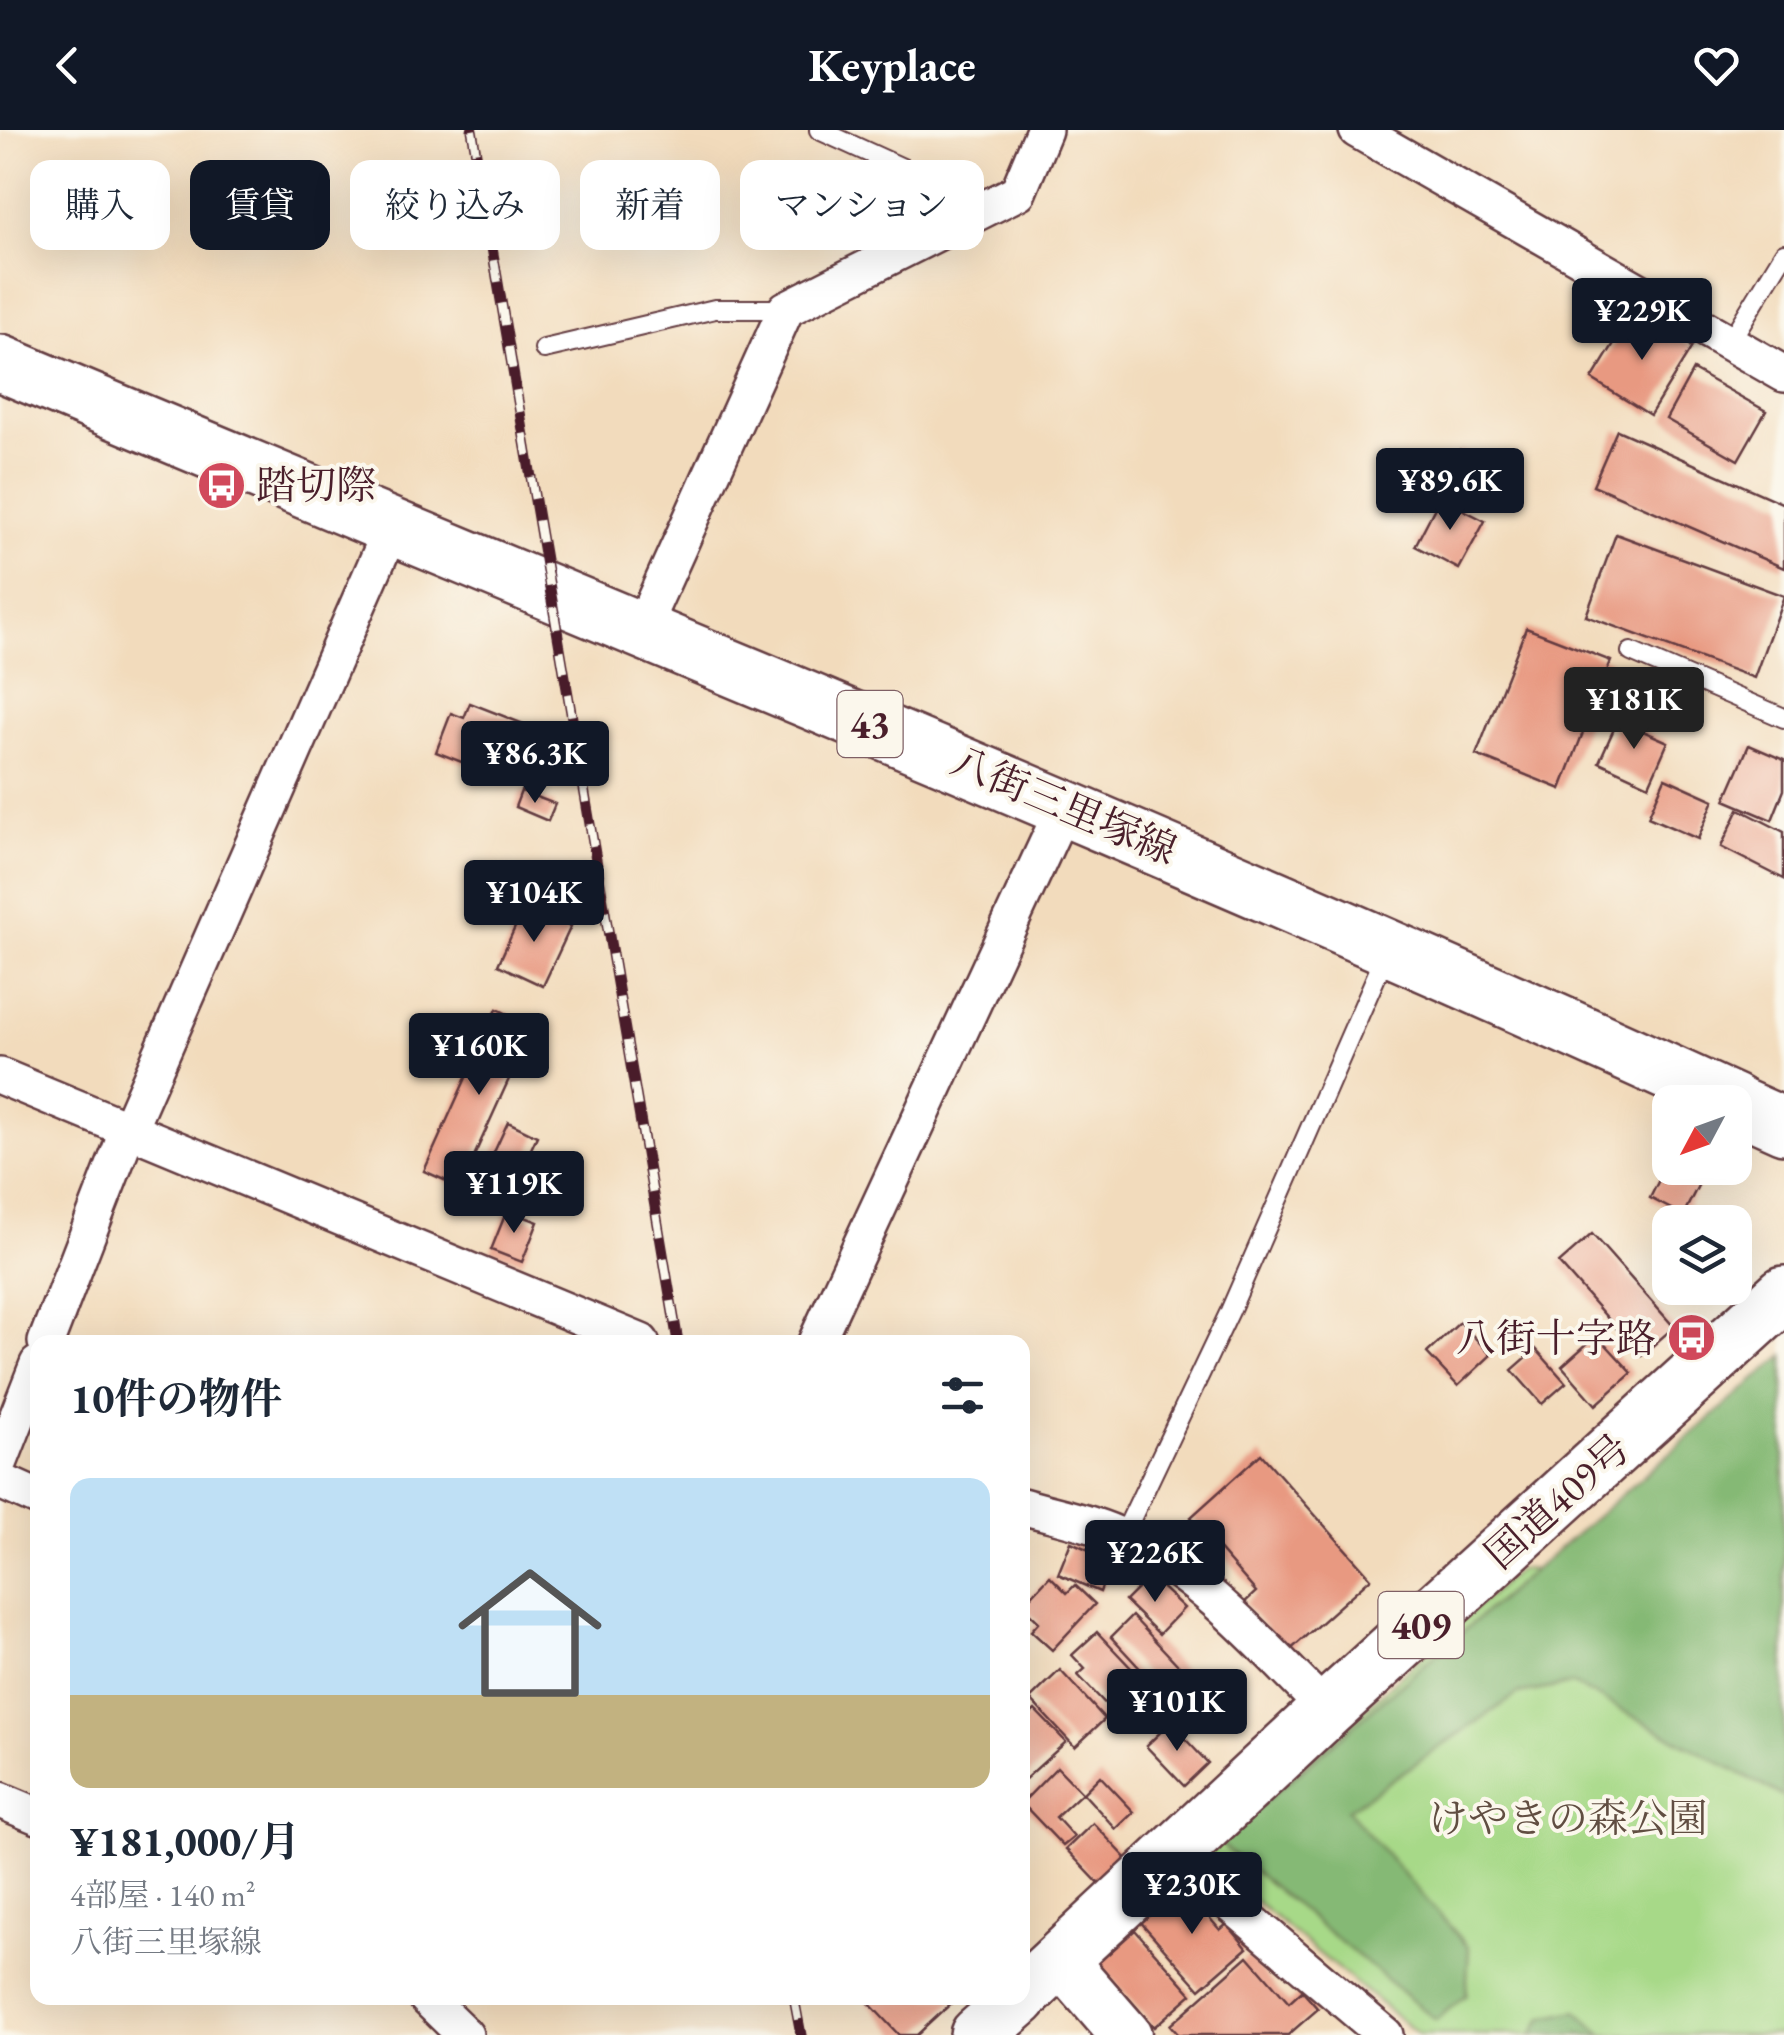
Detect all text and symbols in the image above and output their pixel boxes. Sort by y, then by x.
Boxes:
text: Keyplace [808,36,976,94]
icon: back [40,38,95,93]
icon: heart [1689,38,1744,93]
chip: 購入 [30,160,170,250]
chip: 賃貸 [190,160,330,250]
chip: 絞り込み [350,160,560,250]
chip: 新着 [580,160,720,250]
chip: マンション [740,160,984,250]
pin: ¥229K [1572,278,1712,363]
text: ¥229K [1594,289,1690,331]
pin: ¥89.6K [1369,448,1531,533]
bus stop icon: 踏切際 [195,459,247,511]
place label: 踏切際 [256,459,376,511]
text: ¥89.6K [1398,459,1502,501]
pin: ¥181K [1564,667,1704,752]
text: ¥181K [1586,678,1682,720]
road number: 43 [838,691,902,757]
pin: ¥86.3K [454,721,616,806]
text: ¥86.3K [483,732,587,774]
street label: 八街三里塚線 [943,734,1185,876]
pin: ¥104K [464,860,604,945]
text: ¥104K [486,871,582,913]
pin: ¥160K [409,1013,549,1098]
text: ¥160K [431,1024,527,1066]
north arrow [1652,1085,1752,1185]
map controls [1652,1085,1752,1305]
pin: ¥119K [444,1151,584,1236]
text: ¥119K [466,1162,562,1204]
button: layers [1652,1205,1752,1305]
place label: 八街十字路 [1456,1312,1656,1364]
bus stop icon: 八街十字路 [1665,1312,1717,1364]
icon: filters [935,1368,990,1423]
text: 10件の物件 [70,1371,282,1426]
street label: 国道409号 [1474,1422,1640,1580]
pin: ¥226K [1085,1520,1225,1605]
text: ¥226K [1107,1531,1203,1573]
icon: home [440,1543,620,1723]
road number: 409 [1378,1592,1464,1658]
pin: ¥101K [1107,1669,1247,1754]
text: ¥101K [1129,1680,1225,1722]
park label: けやきの森公園 [1428,1792,1708,1844]
text: ¥181,000/月 [70,1814,300,1869]
pin: ¥230K [1122,1852,1262,1937]
text: ¥230K [1144,1863,1240,1905]
text: 4部屋 · 140 m² [70,1874,256,1916]
text: 八街三里塚線 [70,1921,262,1963]

